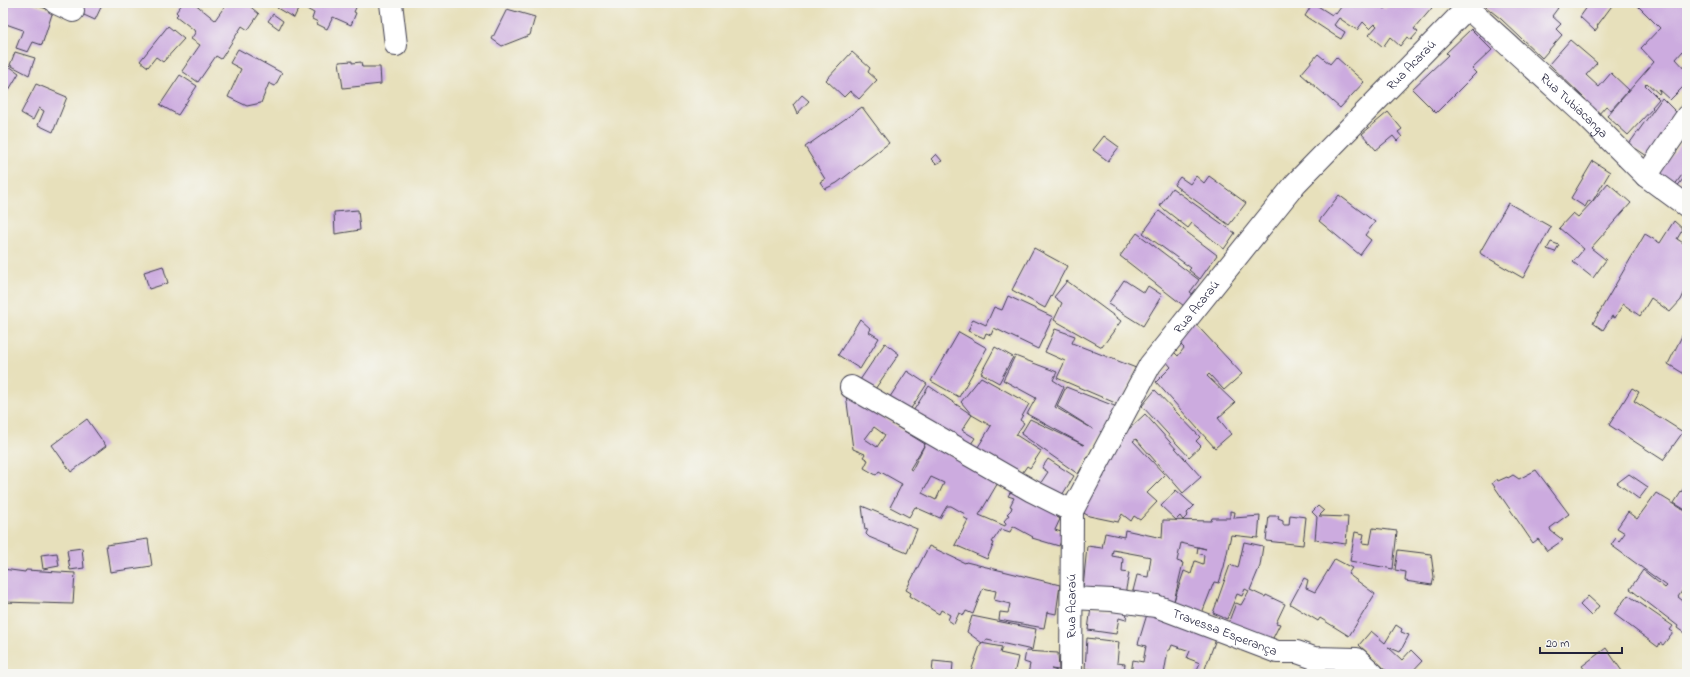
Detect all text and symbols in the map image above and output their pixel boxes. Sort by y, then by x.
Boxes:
street label: Rua Acaraú [1382,35,1441,94]
street label: Rua Tubiacanga [1536,69,1612,142]
street label: Rua Acaraú [1169,276,1224,338]
street label: Rua Acaraú [1062,574,1081,638]
street label: Travessa Esperança [1169,604,1280,661]
scale bar [1540,629,1622,655]
text: 20 m [1546,635,1569,653]

